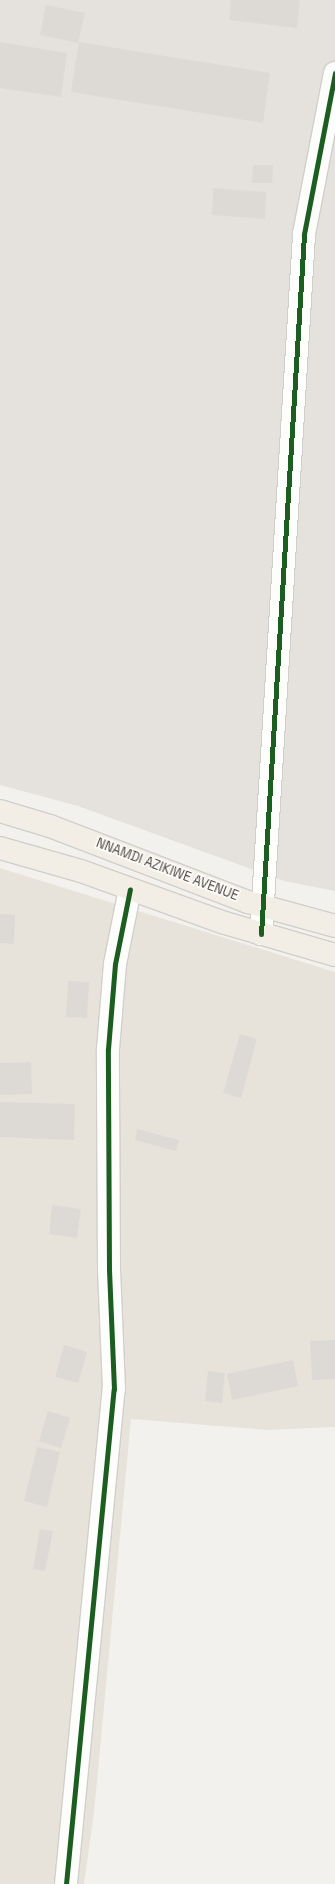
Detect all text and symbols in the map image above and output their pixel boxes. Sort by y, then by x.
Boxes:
street label: NNAMDI AZIKIWE AVENUE [94,836,240,904]

